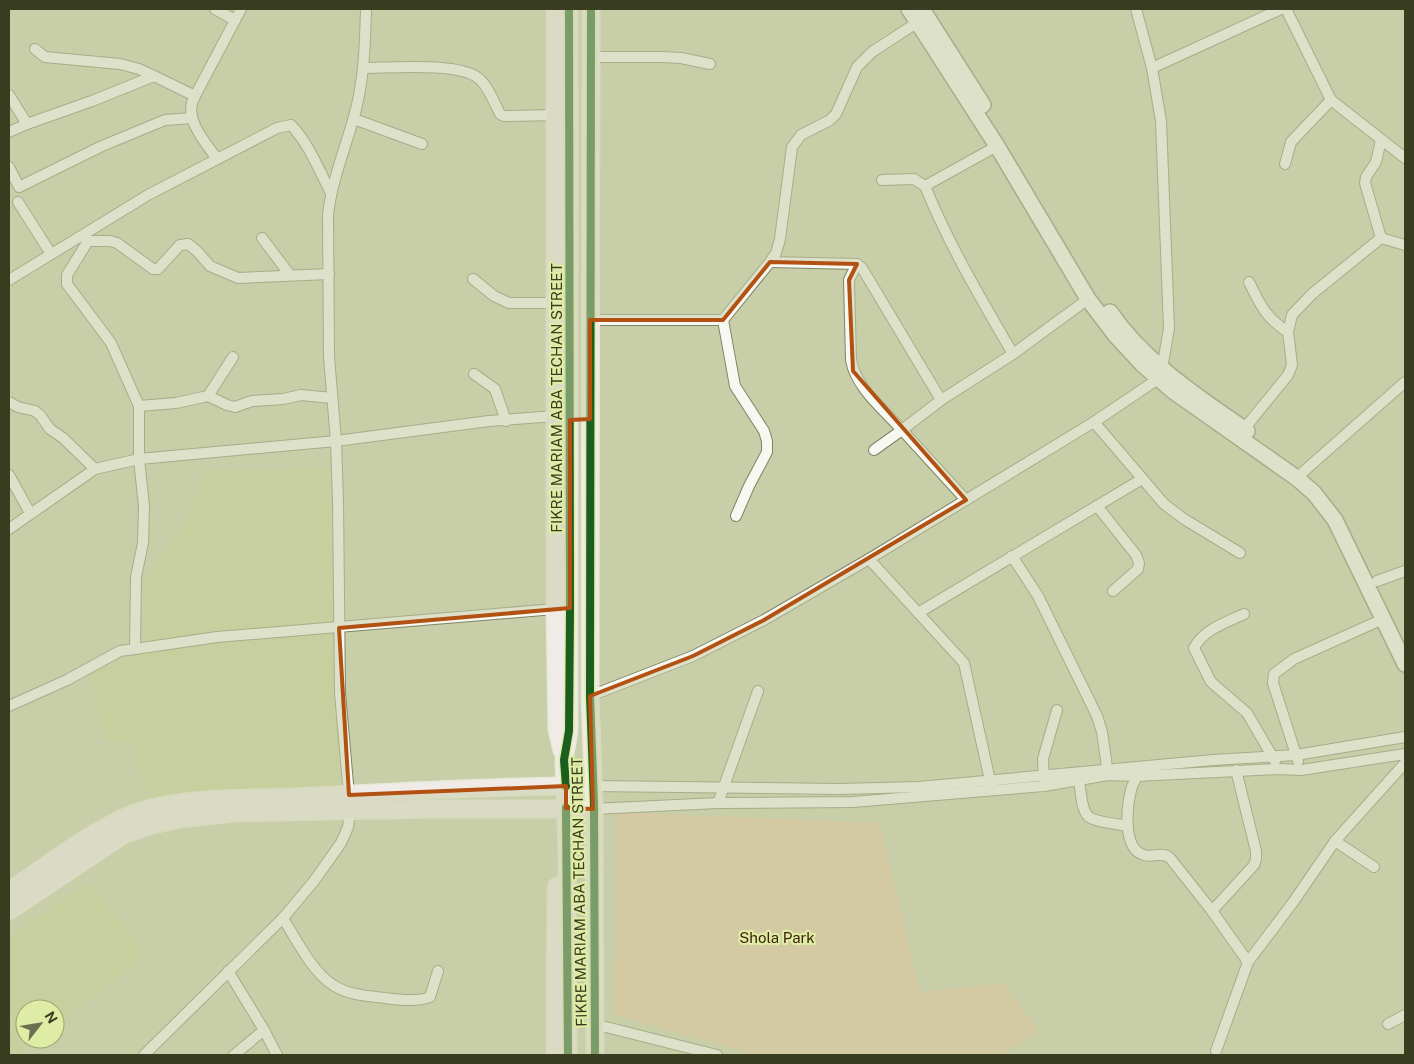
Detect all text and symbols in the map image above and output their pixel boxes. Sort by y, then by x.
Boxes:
street label: FIKRE MARIAM ABA TECHAN STREET [548,263,565,533]
street label: FIKRE MARIAM ABA TECHAN STREET [568,757,590,1027]
park label: Shola Park [739,929,815,946]
north arrow [15,999,65,1049]
text: N [41,1008,61,1026]

